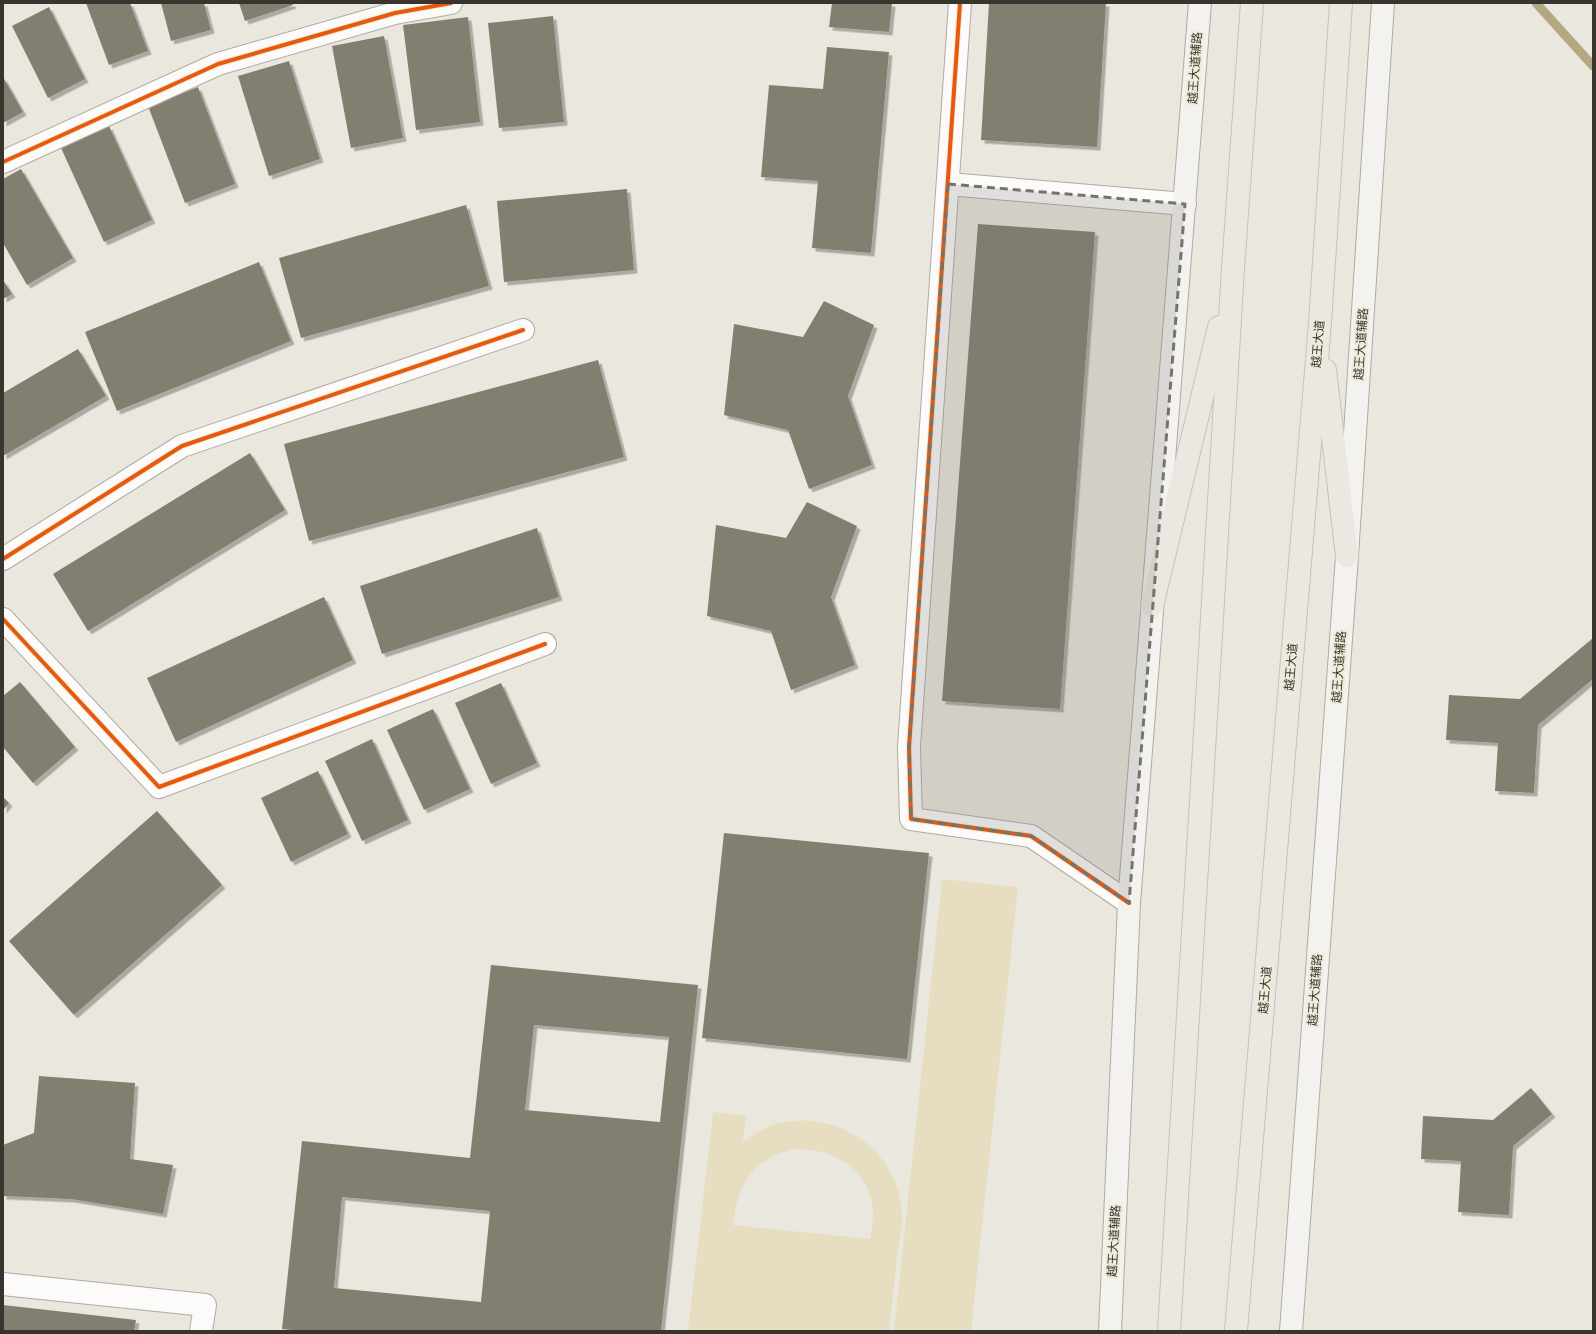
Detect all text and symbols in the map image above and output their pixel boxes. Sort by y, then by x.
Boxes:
street label: 越王大道辅路 [1185,32,1203,104]
street label: 越王大道辅路 [1351,308,1369,380]
street label: 越王大道 [1308,319,1326,368]
street label: 越王大道辅路 [1329,631,1347,703]
street label: 越王大道 [1281,642,1299,691]
street label: 越王大道辅路 [1305,954,1323,1026]
street label: 越王大道 [1255,965,1273,1014]
street label: 越王大道辅路 [1104,1205,1122,1277]

